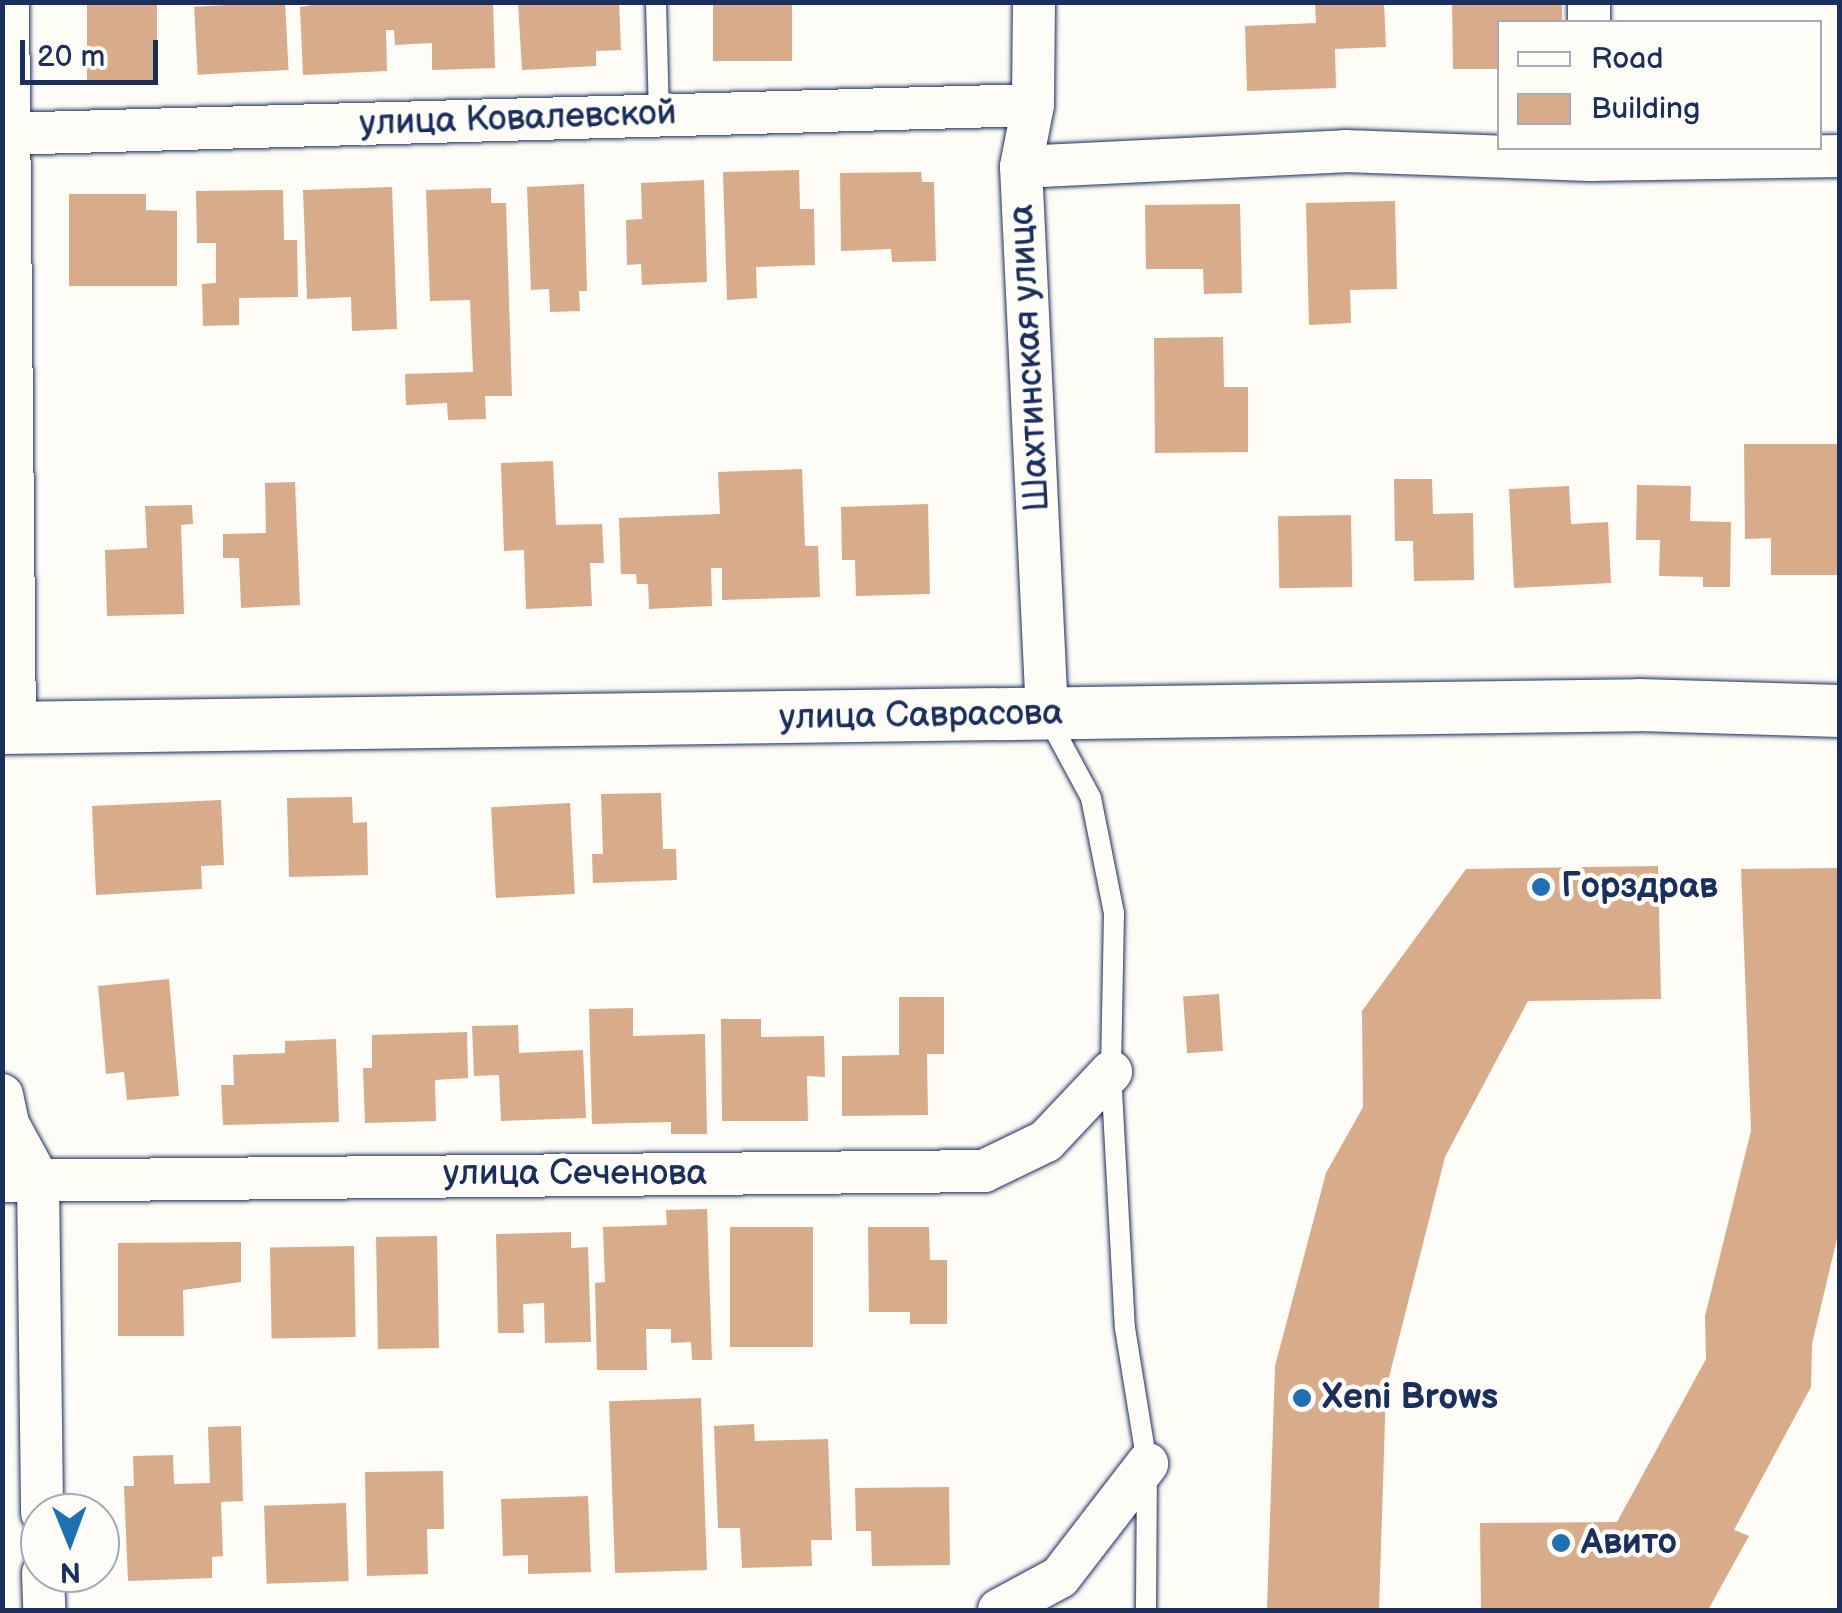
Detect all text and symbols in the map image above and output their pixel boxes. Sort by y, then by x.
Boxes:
scale bar [25,20,162,82]
legend [1497,20,1822,150]
text: 20 m [37,39,105,75]
text: Road [1591,41,1664,77]
text: Building [1591,91,1700,127]
street label: улица Ковалевской [359,92,677,146]
street label: Шахтинская улица [1001,203,1059,513]
street label: улица Саврасова [779,693,1063,739]
place label: Горздрав [1561,866,1718,908]
marker: Горздрав [1530,876,1552,898]
street label: улица Сеченова [443,1153,707,1195]
place label: Xeni Brows [1322,1377,1498,1419]
marker: Xeni Brows [1291,1387,1313,1409]
north arrow [20,1493,120,1593]
place label: Авито [1581,1522,1677,1564]
marker: Авито [1550,1532,1572,1554]
text: N [60,1555,81,1588]

